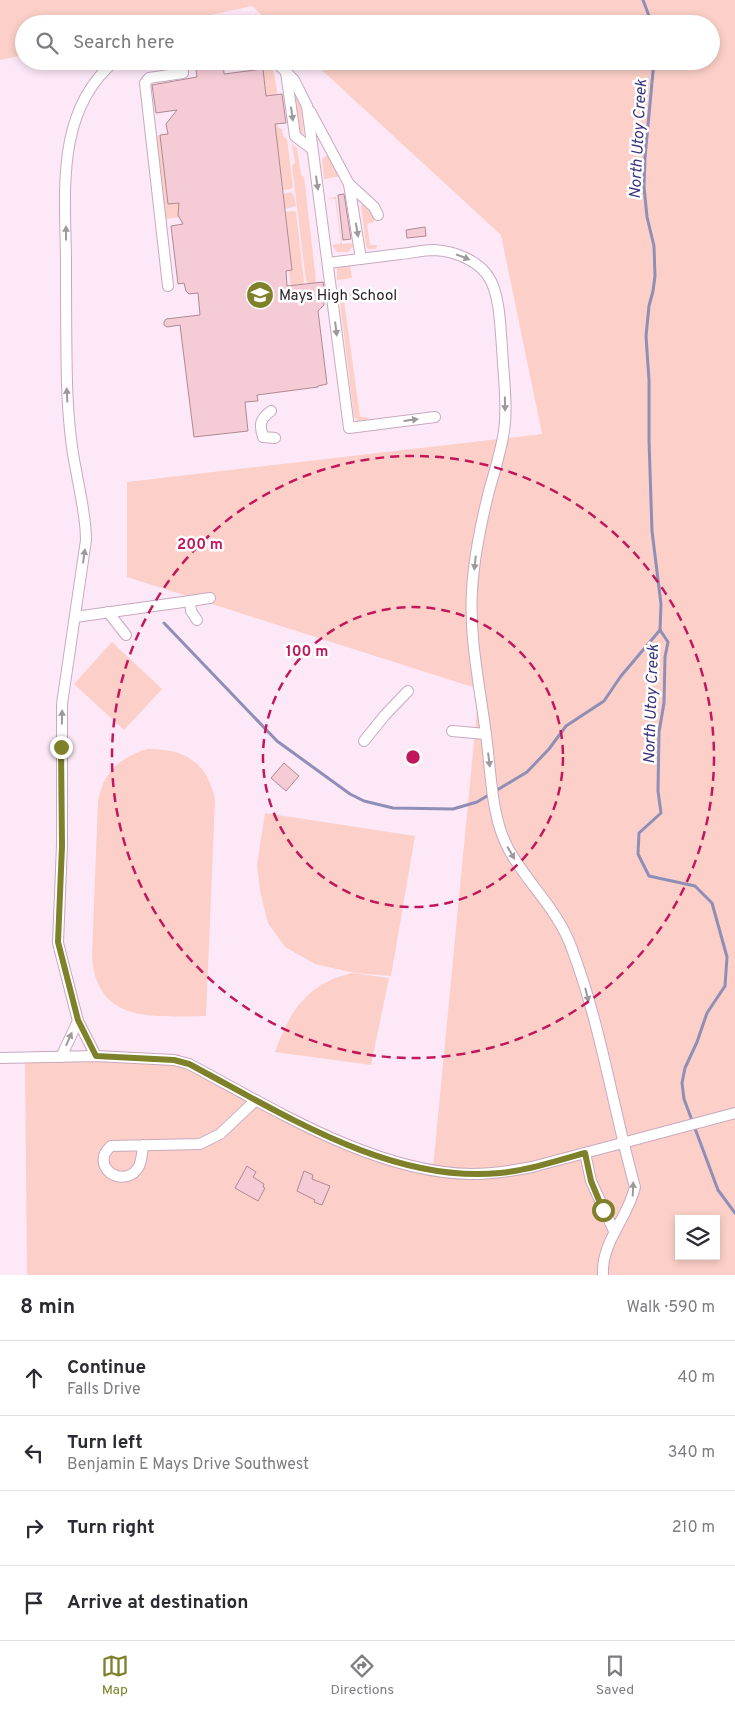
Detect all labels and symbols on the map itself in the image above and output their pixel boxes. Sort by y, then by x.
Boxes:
water label: North Utoy Creek [626,78,652,199]
one-way arrow [288,107,296,123]
one-way arrow [313,175,321,191]
one-way arrow [353,223,361,239]
one-way arrow [62,224,70,240]
one-way arrow [455,254,470,262]
school or university icon: Mays High School [245,280,275,310]
place label: Mays High School [279,287,397,306]
one-way arrow [332,321,340,337]
one-way arrow [63,387,71,403]
one-way arrow [501,397,509,413]
one-way arrow [403,416,419,424]
text: 200 m [177,536,223,555]
one-way arrow [80,548,88,564]
one-way arrow [471,556,479,572]
text: 100 m [286,643,328,662]
water label: North Utoy Creek [640,643,664,764]
one-way arrow [58,708,66,724]
route end [50,736,73,759]
centre of rings [404,748,422,766]
one-way arrow [485,752,493,768]
one-way arrow [507,845,515,860]
one-way arrow [583,987,591,1002]
one-way arrow [66,1032,74,1046]
one-way arrow [629,1181,637,1197]
route start [592,1199,615,1222]

